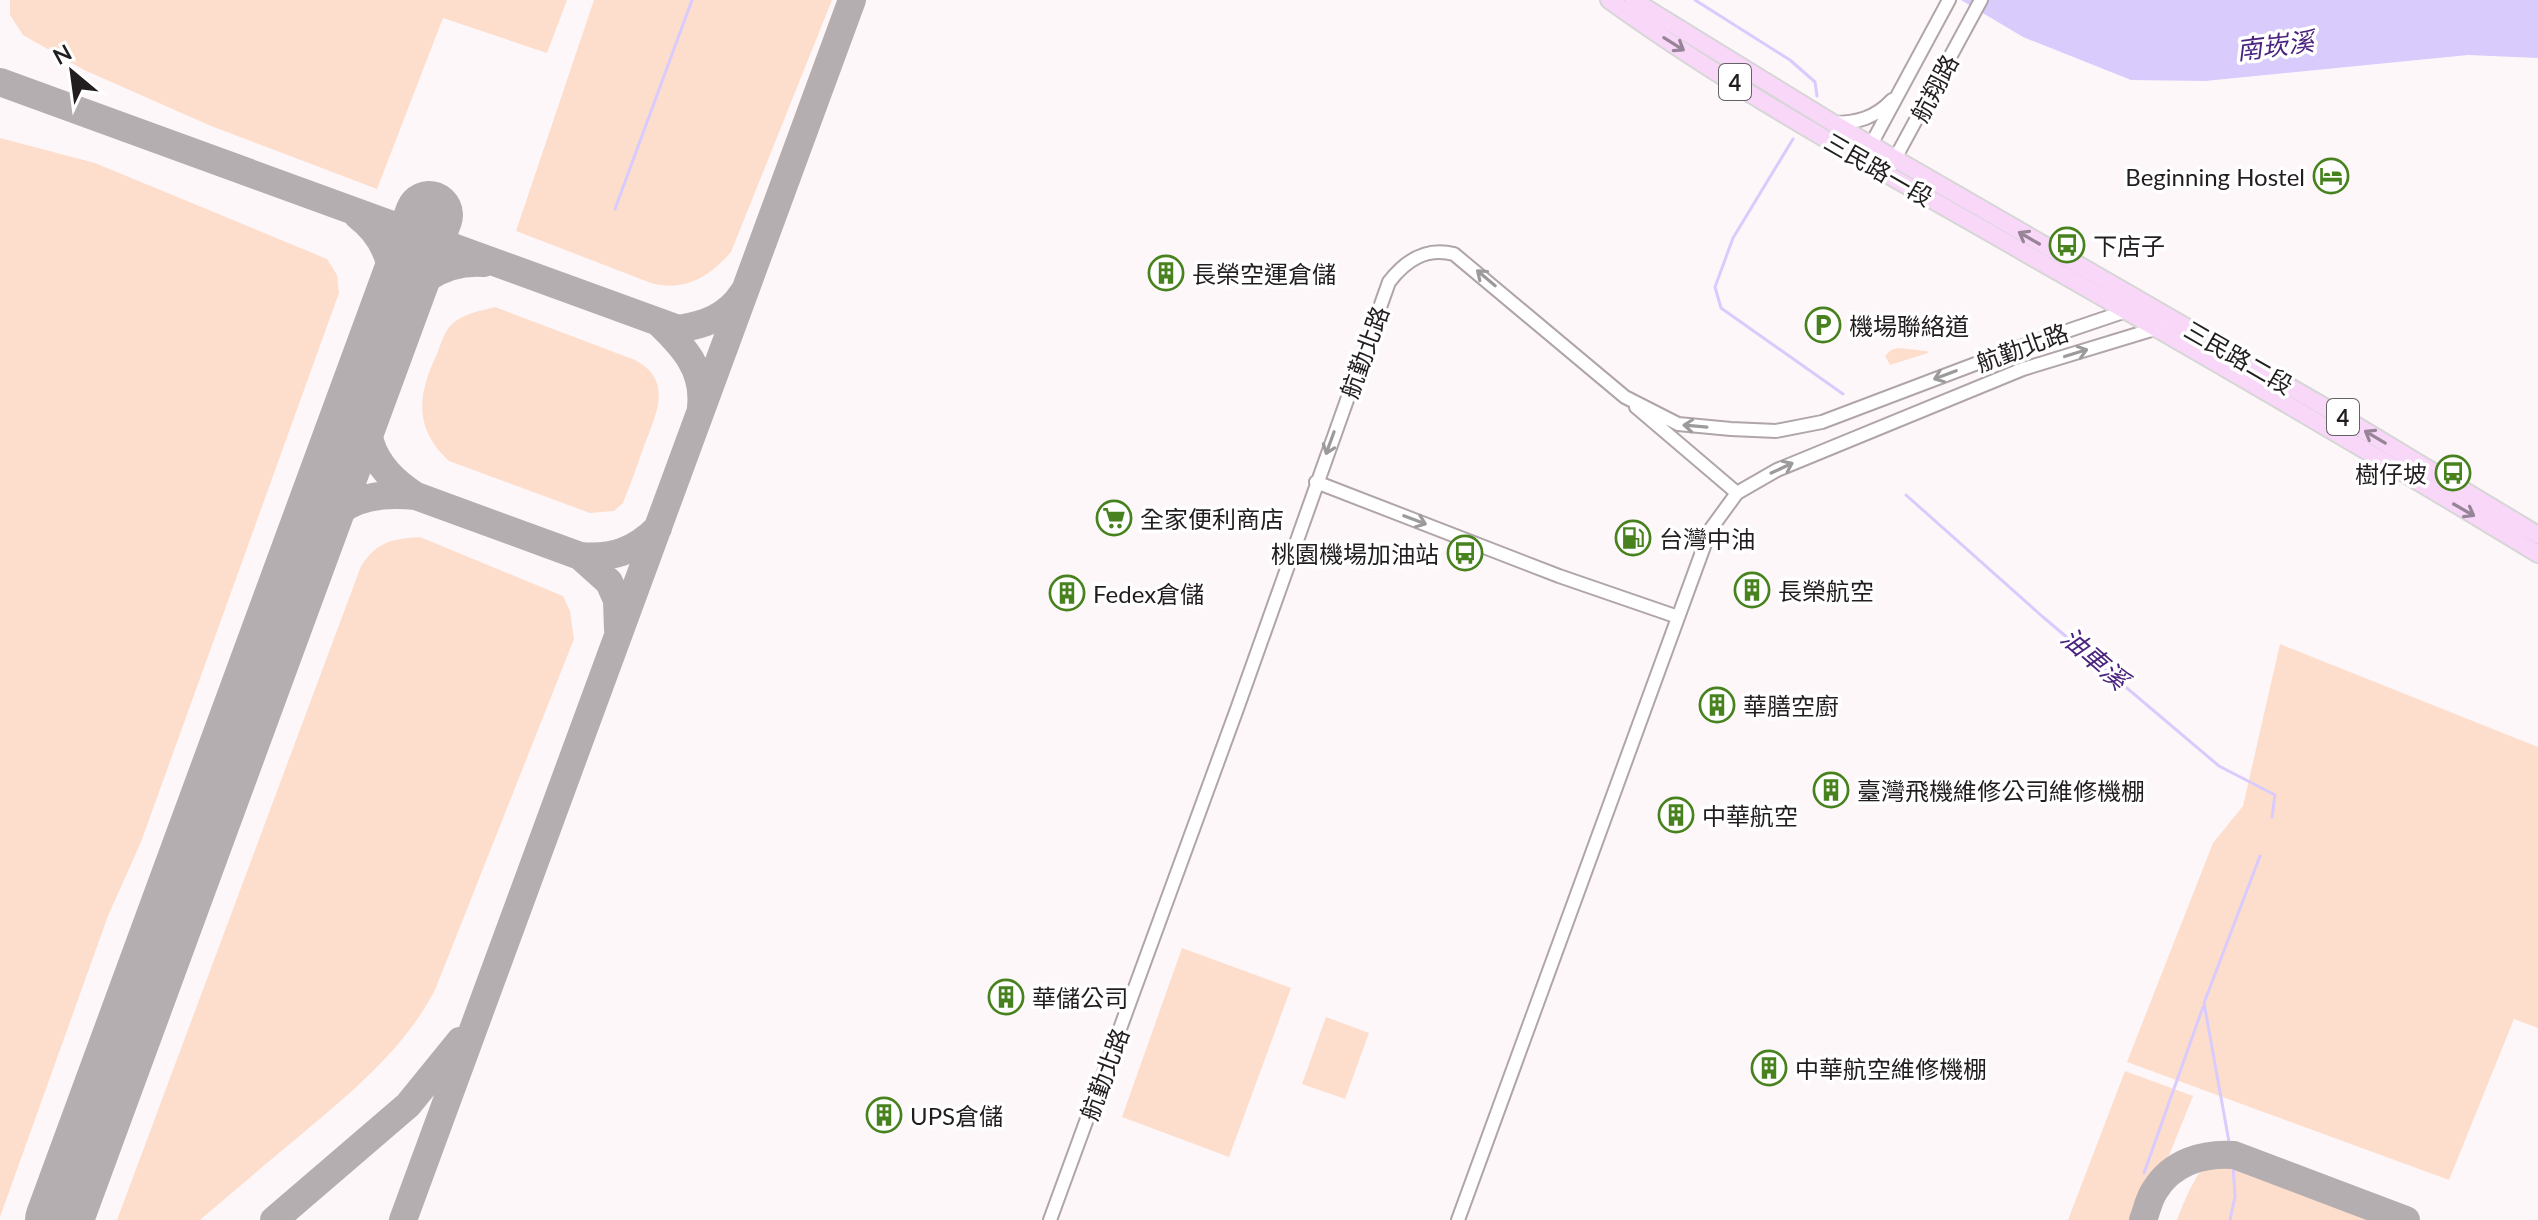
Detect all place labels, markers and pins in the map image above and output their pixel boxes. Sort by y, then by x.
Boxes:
hotel icon: Beginning Hostel [2312,157,2350,195]
place label: Beginning Hostel [2125,162,2305,191]
bus stop icon: 下店子 [2048,226,2086,264]
place label: 下店子 [2093,231,2165,260]
building icon: 長榮空運倉儲 [1147,254,1185,292]
place label: 長榮空運倉儲 [1192,259,1336,288]
parking icon: 機場聯絡道 [1804,306,1842,344]
place label: 機場聯絡道 [1849,311,1969,340]
bus stop icon: 樹仔坡 [2434,454,2472,492]
place label: 樹仔坡 [2355,459,2427,488]
supermarket icon: 全家便利商店 [1095,499,1133,537]
place label: 全家便利商店 [1140,504,1284,533]
fuel station icon: 台灣中油 [1614,519,1652,557]
place label: 台灣中油 [1659,524,1755,553]
bus stop icon: 桃園機場加油站 [1446,534,1484,572]
place label: 桃園機場加油站 [1271,539,1439,568]
building icon: 長榮航空 [1733,571,1771,609]
building icon: Fedex倉儲 [1048,574,1086,612]
place label: 長榮航空 [1778,576,1874,605]
place label: Fedex倉儲 [1093,579,1204,608]
building icon: 華膳空廚 [1698,686,1736,724]
place label: 華膳空廚 [1743,691,1839,720]
building icon: 臺灣飛機維修公司維修機棚 [1812,771,1850,809]
place label: 臺灣飛機維修公司維修機棚 [1857,776,2145,805]
building icon: 中華航空 [1657,796,1695,834]
place label: 中華航空 [1702,801,1798,830]
building icon: 華儲公司 [987,978,1025,1016]
place label: 華儲公司 [1032,983,1128,1012]
building icon: 中華航空維修機棚 [1750,1049,1788,1087]
place label: 中華航空維修機棚 [1795,1054,1987,1083]
building icon: UPS倉儲 [865,1096,903,1134]
place label: UPS倉儲 [910,1101,1003,1130]

